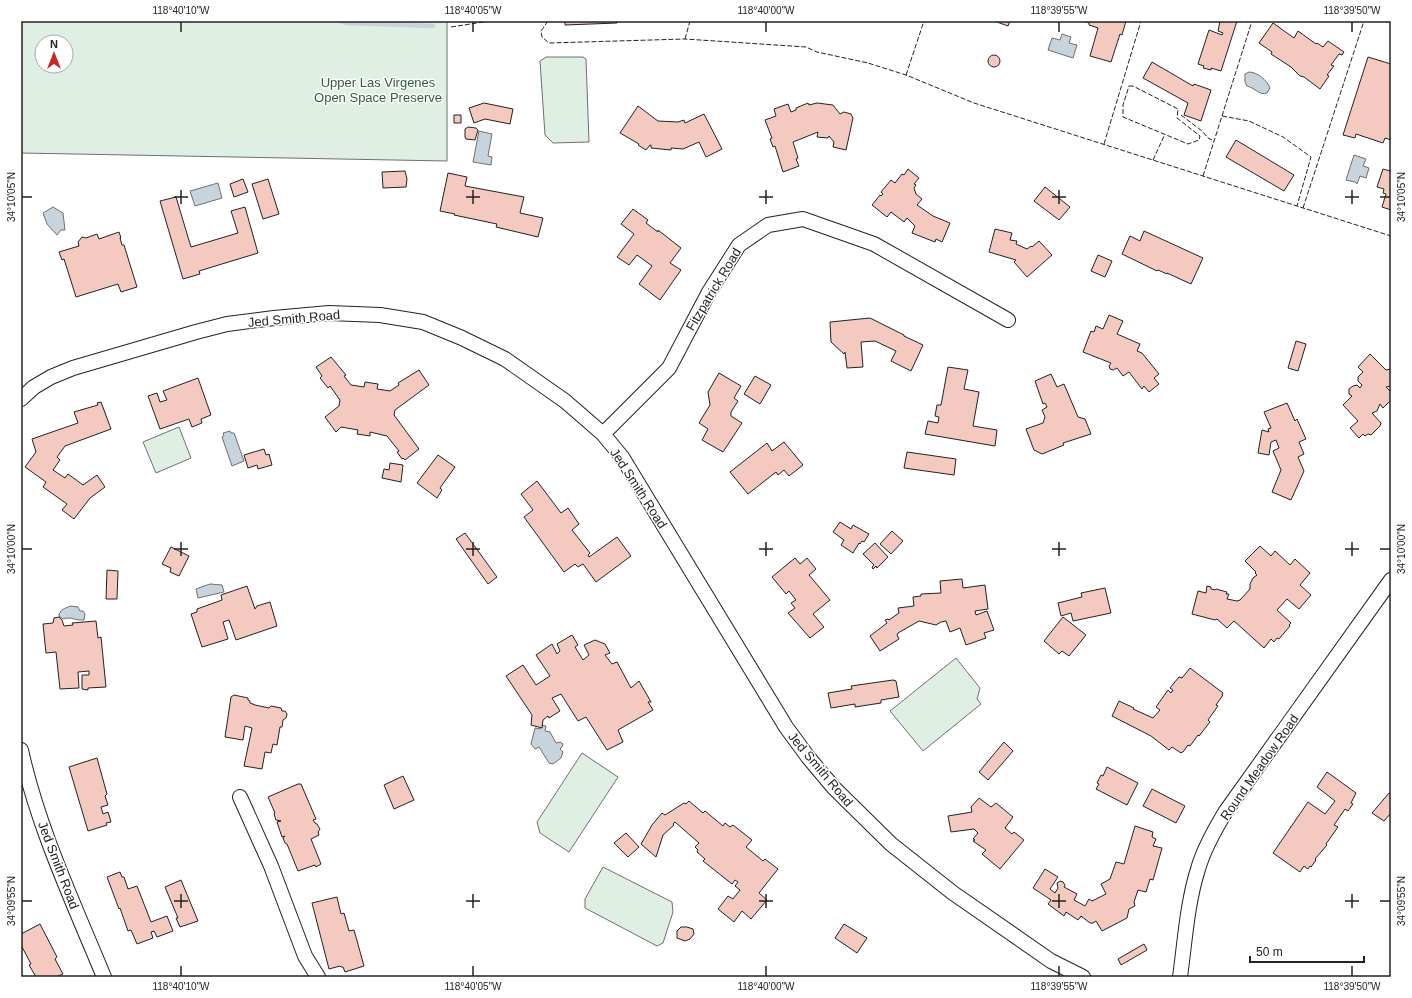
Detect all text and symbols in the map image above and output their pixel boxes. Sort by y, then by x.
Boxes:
text: 118°40'10"W [152,5,210,16]
text: 118°40'05"W [444,5,502,16]
text: 118°40'00"W [737,5,795,16]
text: 118°39'55"W [1030,5,1088,16]
text: 118°39'50"W [1323,5,1381,16]
north arrow [34,34,74,74]
text: N [50,38,58,50]
park label: Upper Las Virgenes Open Space Preserve [314,75,442,105]
text: 34°10'05"N [6,172,17,222]
text: 34°10'05"N [1396,172,1407,222]
street label: Fitzpatrick Road [683,245,744,333]
street label: Jed Smith Road [247,307,341,330]
street label: Jed Smith Road [607,445,670,531]
text: 34°10'00"N [6,524,17,574]
text: 34°10'00"N [1396,524,1407,574]
street label: Round Meadow Road [1217,711,1302,823]
street label: Jed Smith Road [785,729,856,810]
street label: Jed Smith Road [35,819,82,911]
text: 34°09'55"N [6,876,17,926]
text: 34°09'55"N [1396,876,1407,926]
scale bar [1250,938,1364,964]
text: 50 m [1256,945,1283,959]
text: 118°40'10"W [152,981,210,992]
text: 118°40'05"W [444,981,502,992]
text: 118°40'00"W [737,981,795,992]
text: 118°39'55"W [1030,981,1088,992]
text: 118°39'50"W [1323,981,1381,992]

